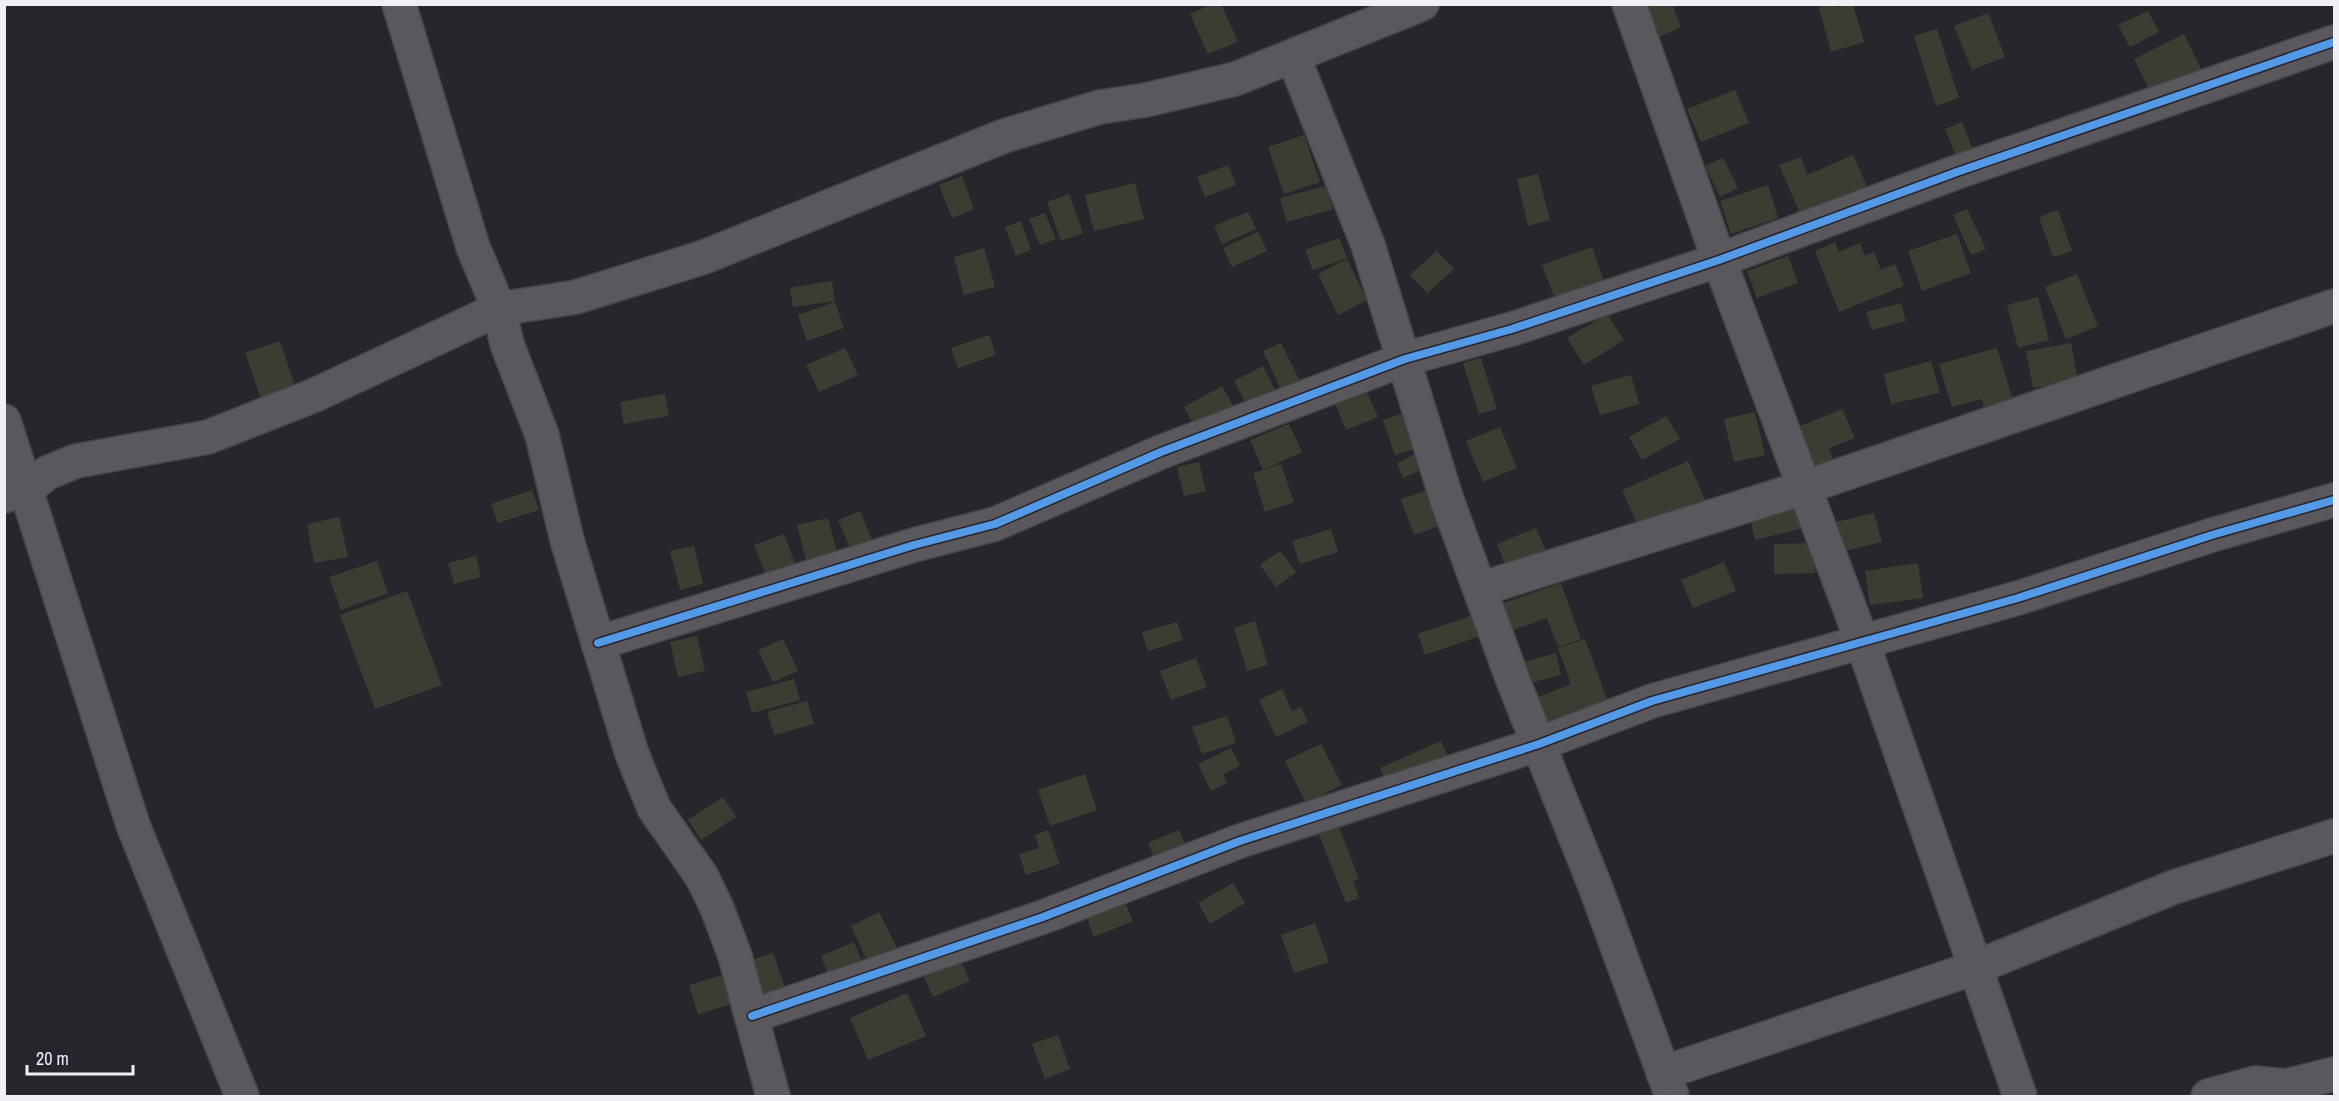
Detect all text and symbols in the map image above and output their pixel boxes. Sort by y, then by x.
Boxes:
scale bar [27,1038,134,1076]
text: 20 m [36,1046,69,1071]

